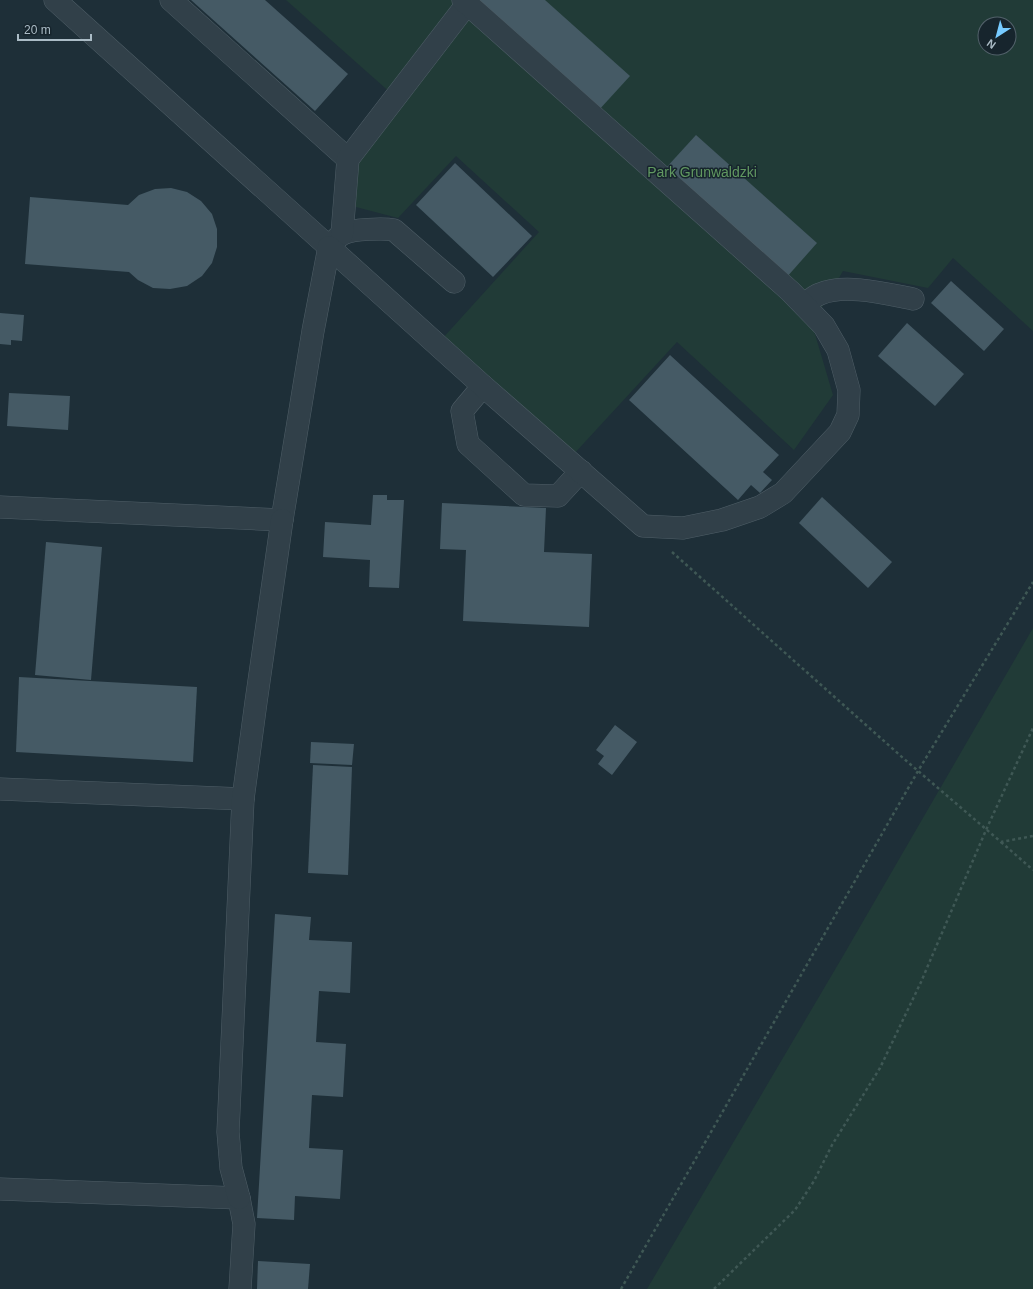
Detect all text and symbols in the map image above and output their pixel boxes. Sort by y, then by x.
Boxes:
scale bar [18,16,91,42]
north arrow [977,16,1017,56]
text: 20 m [24,23,51,37]
text: N [984,37,998,51]
park label: Park Grunwaldzki [647,164,757,180]

